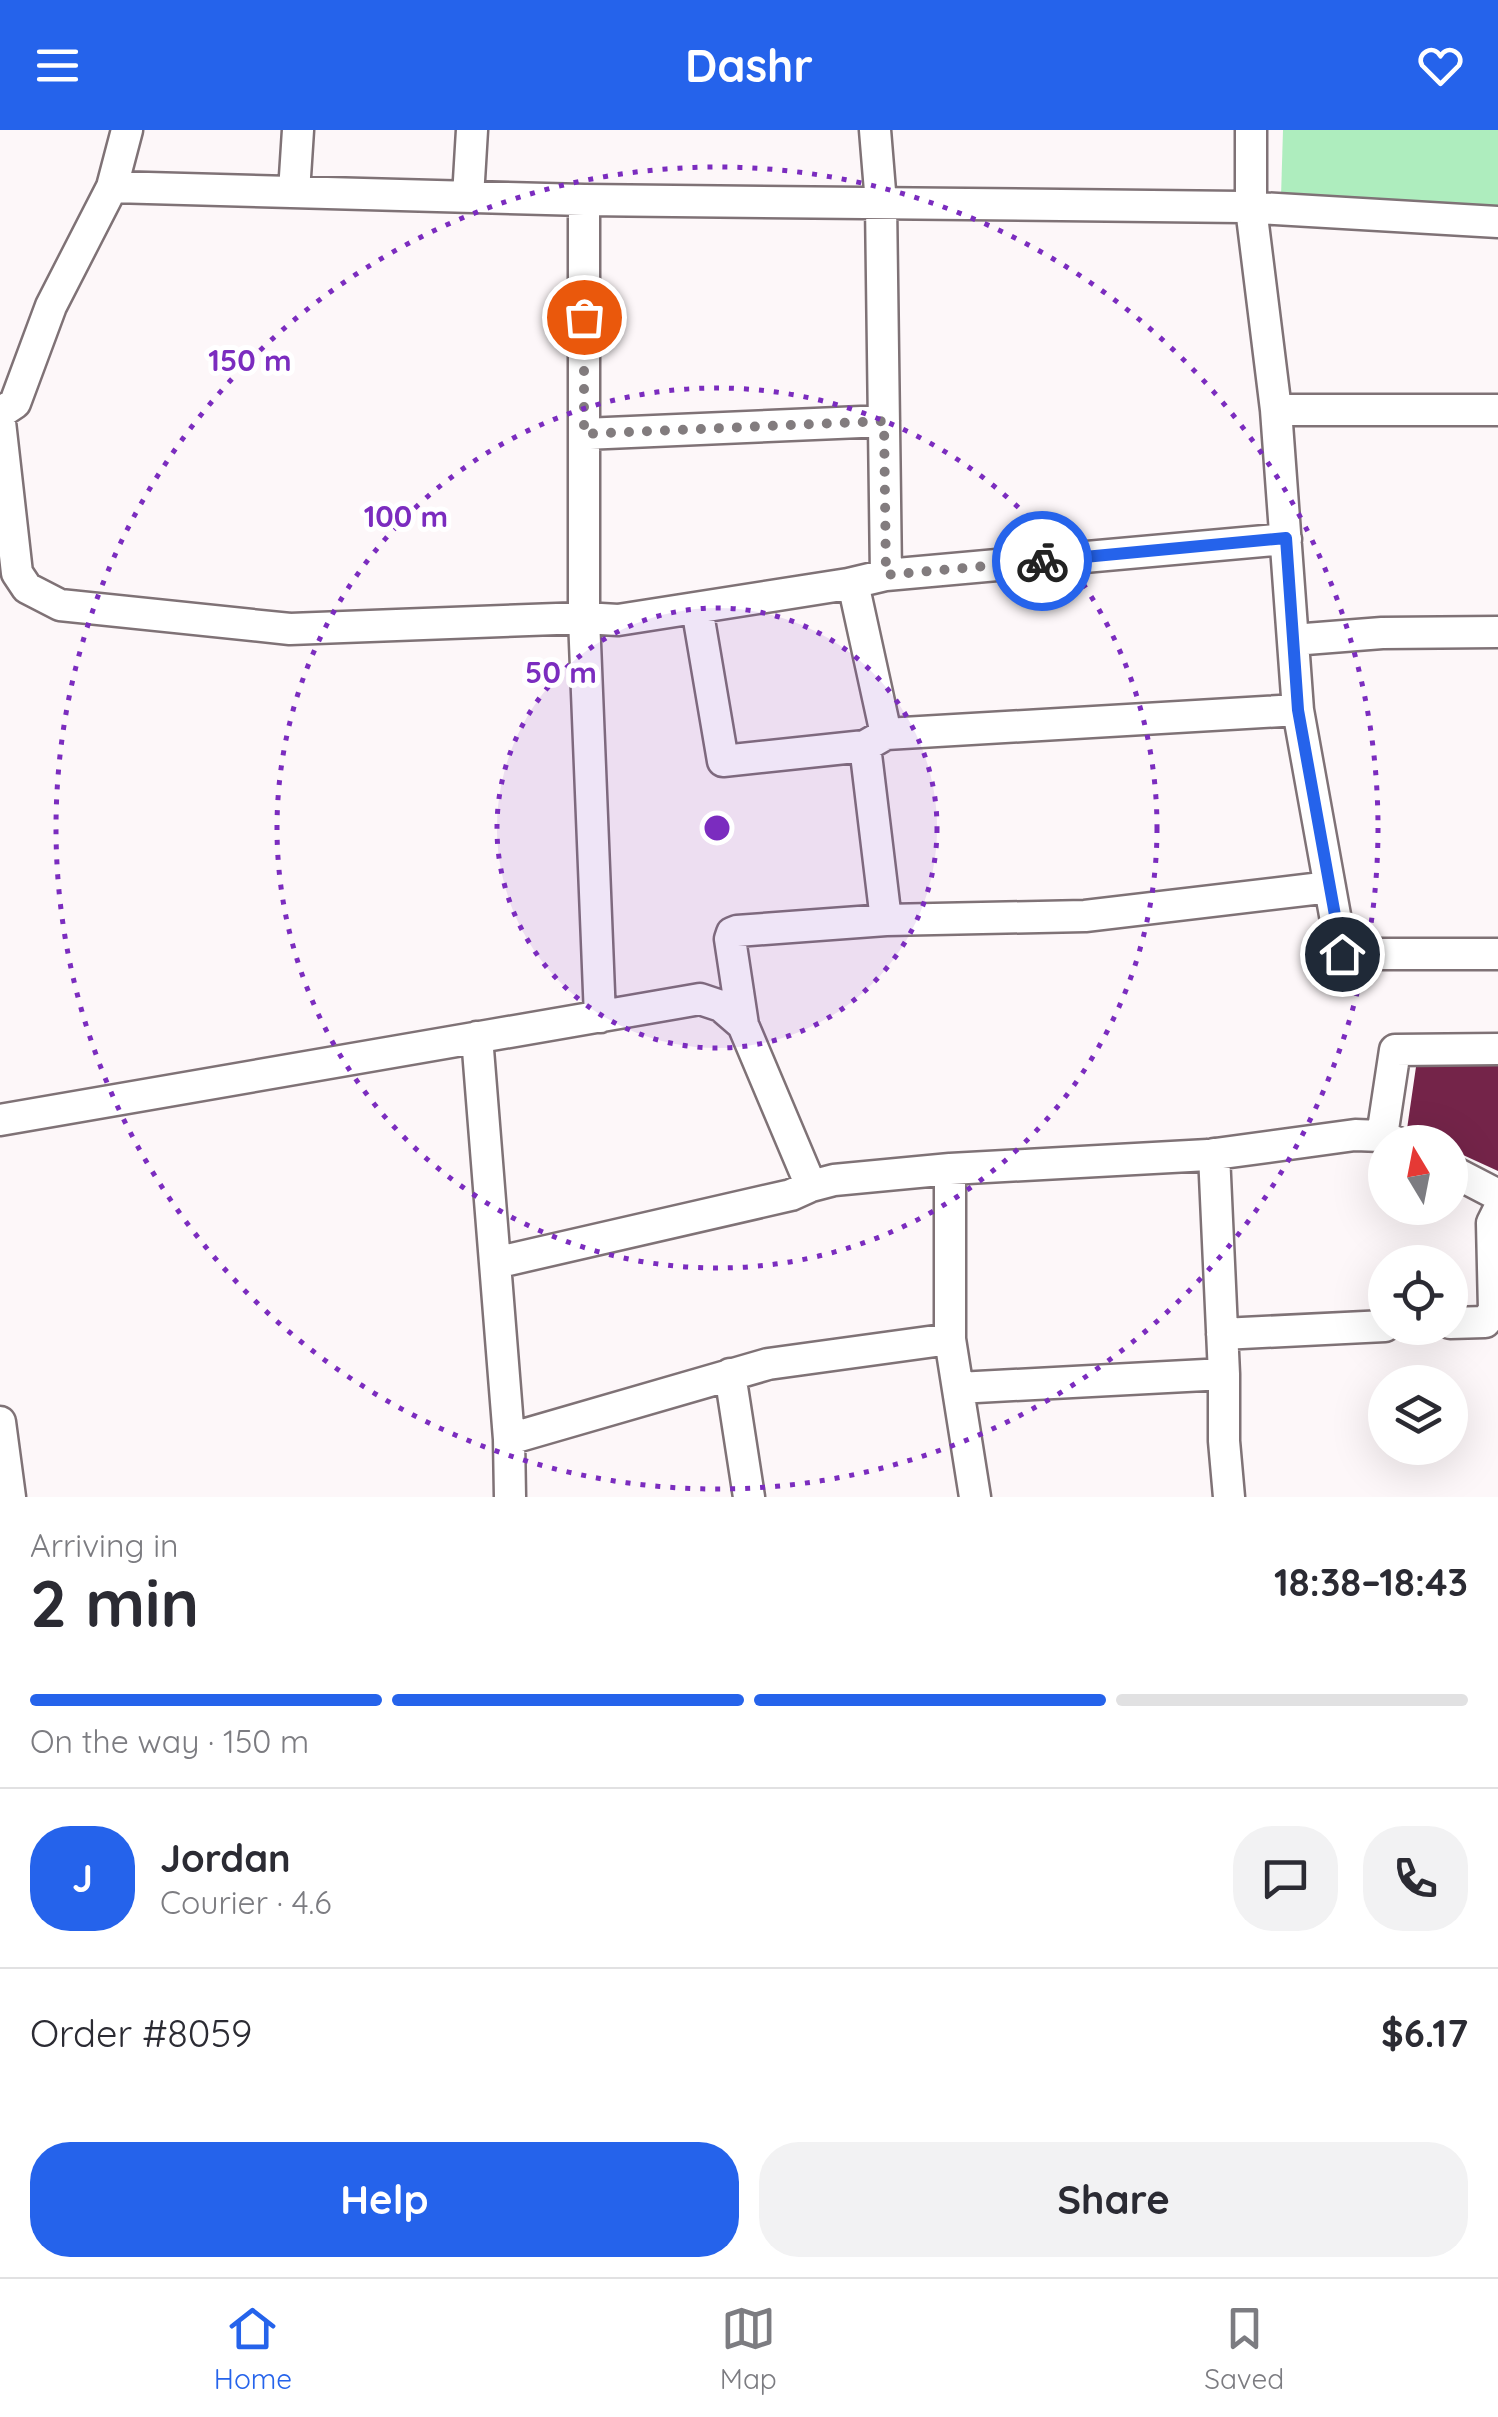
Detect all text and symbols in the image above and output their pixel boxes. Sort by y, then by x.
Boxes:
text: Dashr [685,37,813,93]
icon: menu [30,38,85,93]
icon: heart [1413,38,1468,93]
pin [542,275,627,360]
icon: bag [557,290,612,345]
text: 150 m [208,341,292,379]
text: 100 m [364,497,448,535]
courier [992,511,1092,611]
icon: bike [1015,534,1070,589]
text: 50 m [525,653,597,691]
centre of rings [699,810,735,846]
pin [1300,912,1385,997]
icon: home [1315,927,1370,982]
north arrow [1368,1125,1468,1225]
map controls [1368,1125,1468,1465]
button: locate [1368,1245,1468,1345]
button: layers [1368,1365,1468,1465]
text: Arriving in [30,1525,179,1565]
text: 18:38–18:43 [1274,1558,1468,1606]
text: 2 min [30,1562,199,1643]
text: On the way · 150 m [30,1721,309,1761]
button: chat [1233,1826,1338,1931]
button: phone [1363,1826,1468,1931]
text: Jordan [160,1834,291,1882]
text: J [72,1854,93,1902]
text: Courier · 4.6 [160,1882,332,1922]
text: Order #8059 [30,2009,252,2057]
text: $6.17 [1381,2009,1468,2057]
button: Help [30,2142,739,2257]
button: Share [759,2142,1468,2257]
tab: Home [214,2301,292,2396]
tab: Map [720,2301,777,2396]
tab: Saved [1204,2301,1284,2396]

